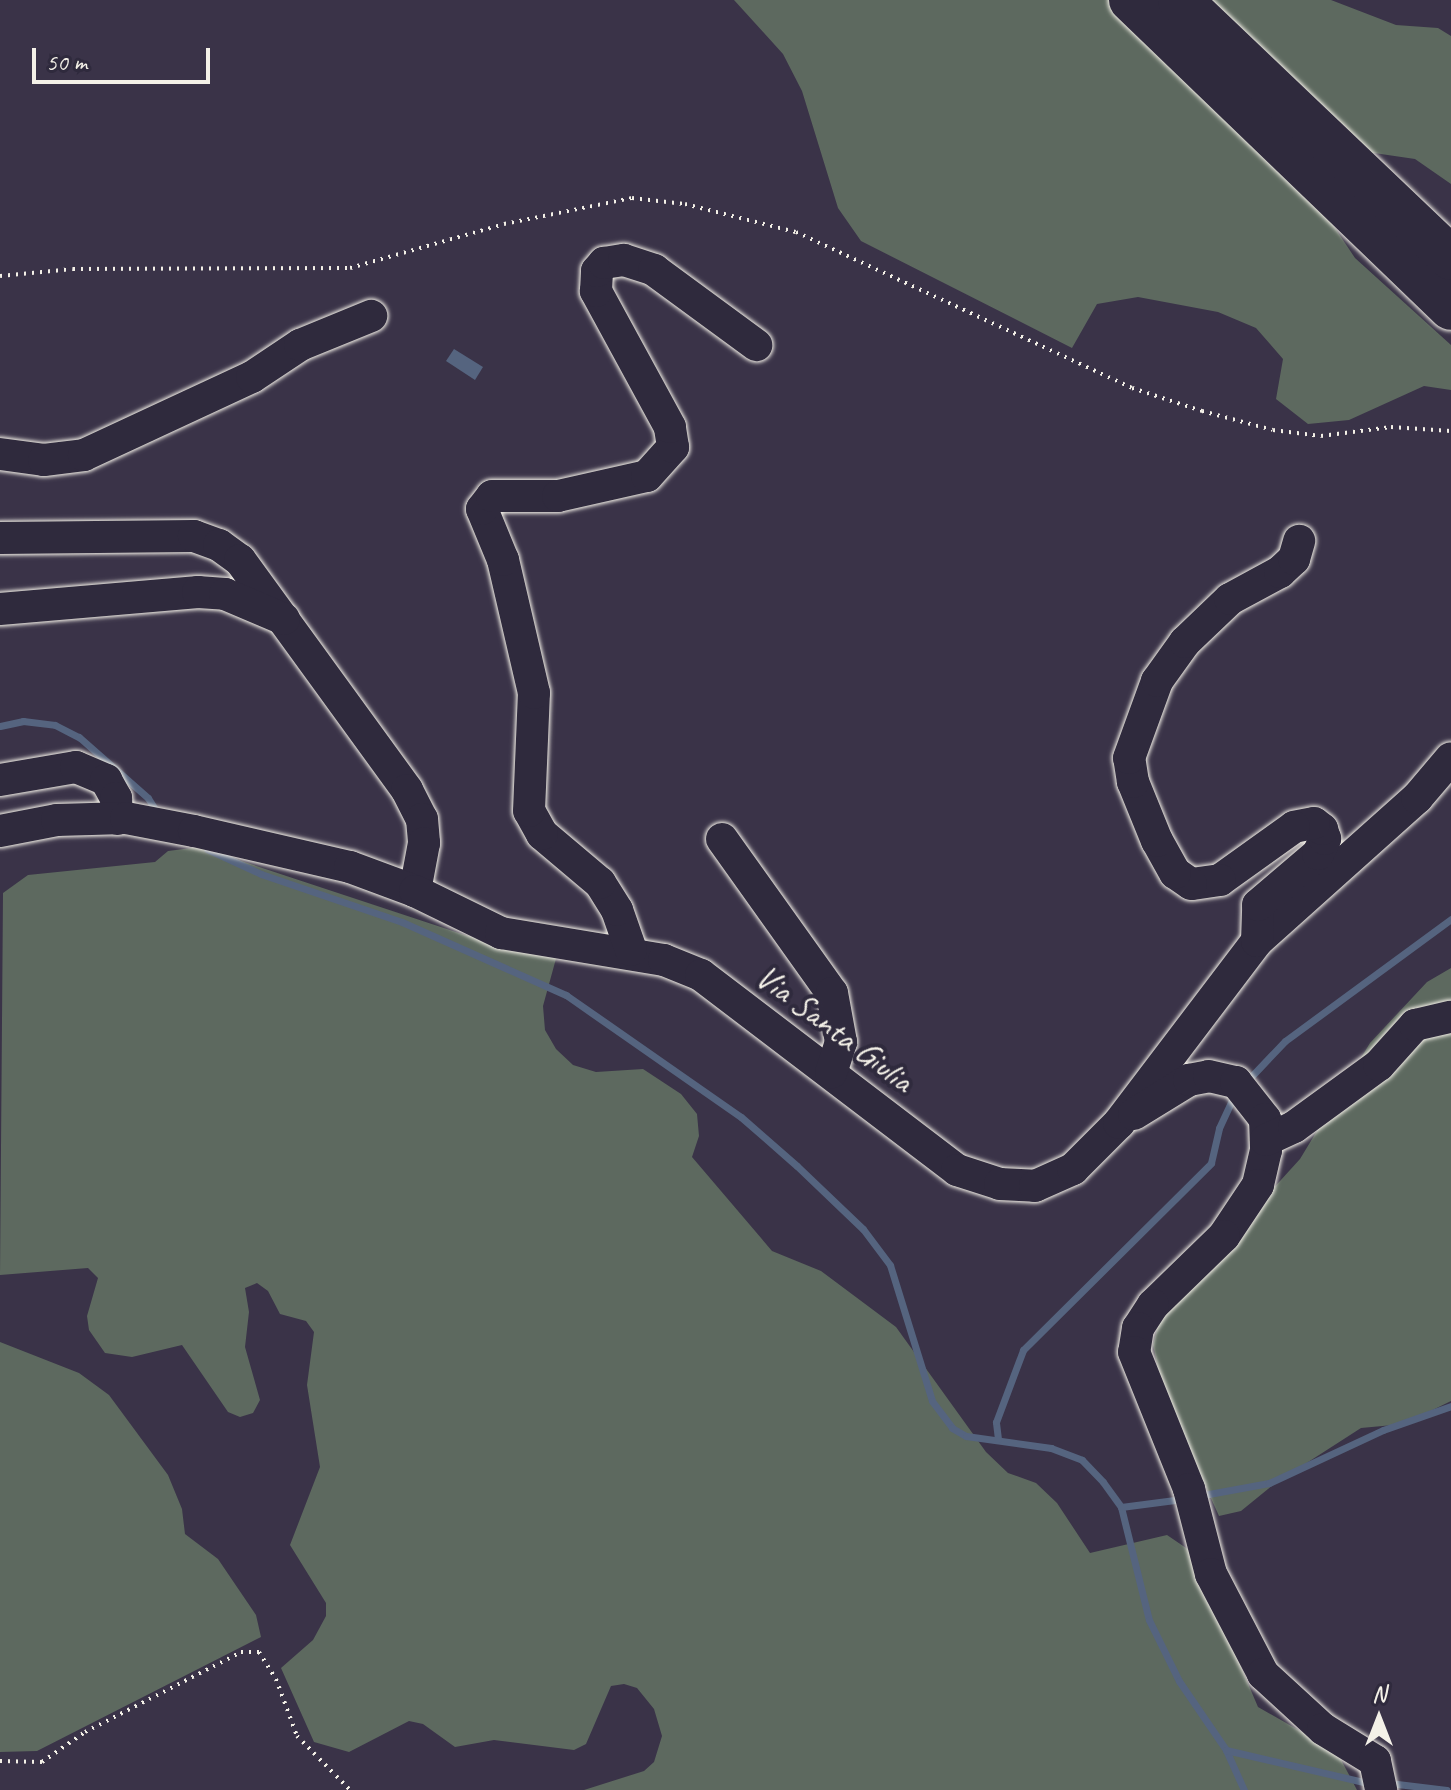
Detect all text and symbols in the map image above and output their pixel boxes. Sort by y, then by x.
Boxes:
scale bar [36,32,214,82]
text: 50 m [46,47,87,77]
street label: Via Santa Giulia [748,955,922,1101]
north arrow [1339,1678,1419,1758]
text: N [1372,1680,1386,1708]

